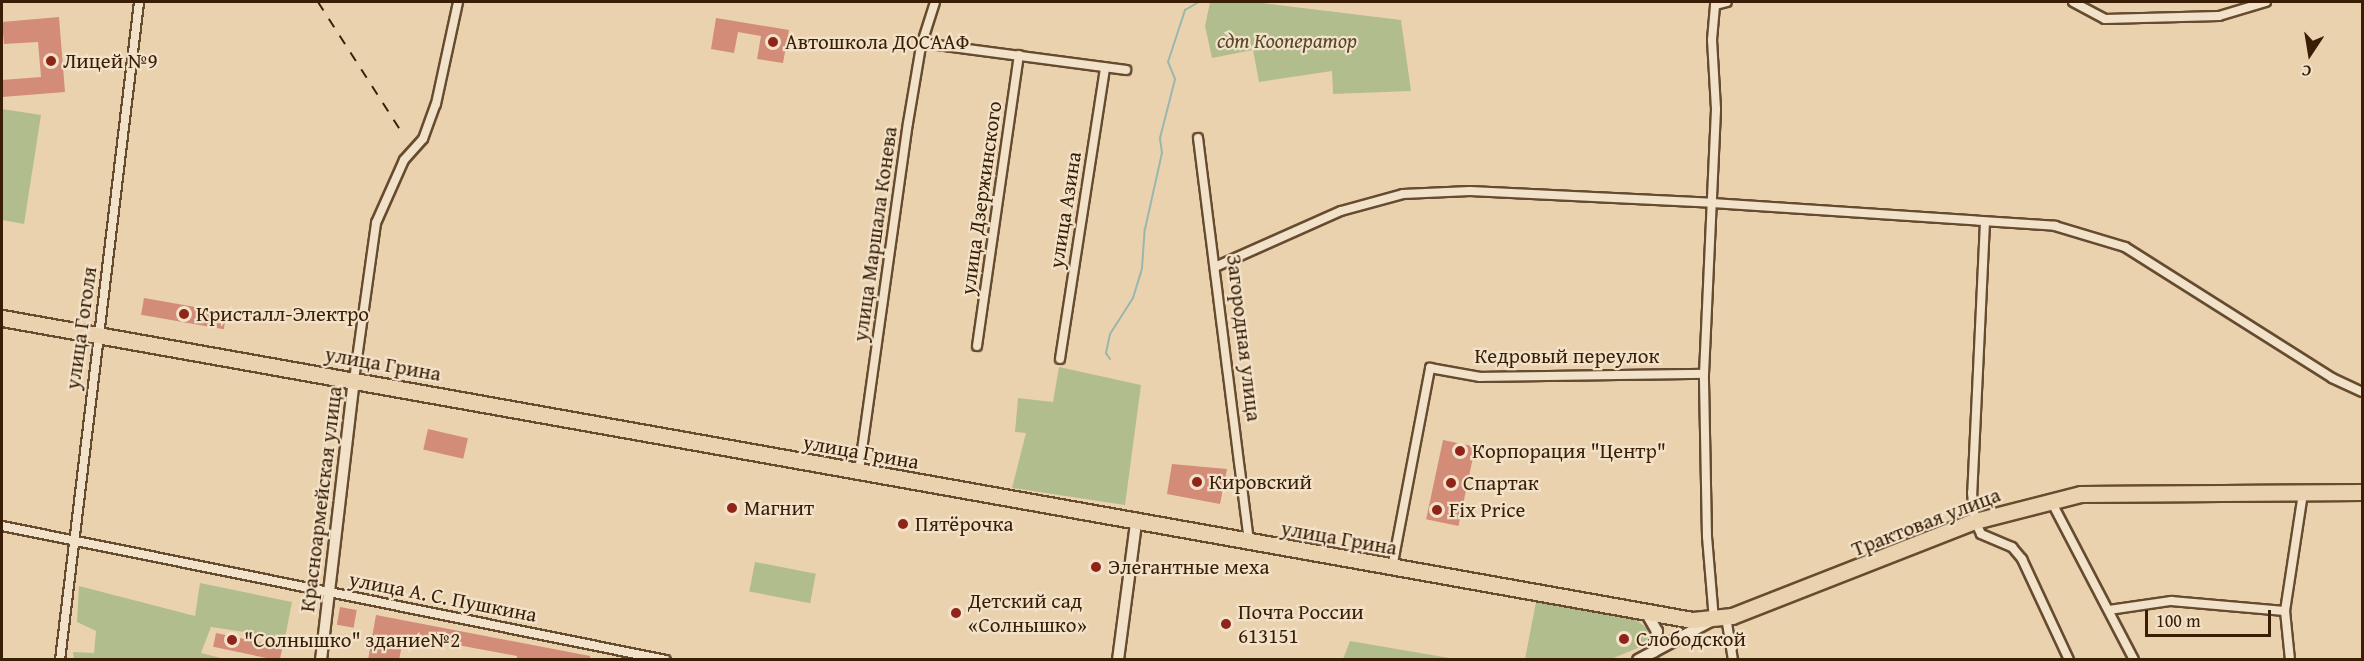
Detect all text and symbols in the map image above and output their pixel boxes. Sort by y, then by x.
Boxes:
north arrow [2280,24,2340,84]
park label: сдт Кооператор [1217,28,1357,54]
place label: Автошкола ДОСААФ [785,29,969,55]
marker: Автошкола ДОСААФ [766,35,780,49]
place label: Лицей №9 [63,48,158,74]
marker: Лицей №9 [44,54,58,68]
text: С [2299,59,2313,84]
street label: улица Дзержинского [955,99,1007,297]
street label: улица Маршала Конева [847,125,903,343]
street label: улица Азина [1043,150,1087,270]
street label: Загородная улица [1221,253,1267,423]
street label: улица Гоголя [60,265,102,391]
place label: Кристалл-Электро [196,301,369,327]
marker: Кристалл-Электро [177,307,191,321]
street label: улица Грина [323,341,443,387]
street label: Кедровый переулок [1474,343,1660,369]
street label: Красноармейская улица [295,385,347,613]
street label: улица Грина [801,429,921,475]
place label: Корпорация "Центр" [1472,438,1666,464]
marker: Корпорация "Центр" [1453,444,1467,458]
place label: Кировский [1209,469,1312,495]
place label: Спартак [1463,470,1539,496]
marker: Кировский [1190,475,1204,489]
marker: Спартак [1444,476,1458,490]
street label: Трактовая улица [1848,482,2004,562]
place label: Магнит [744,495,814,521]
place label: Fix Price [1449,497,1525,523]
marker: Магнит [725,501,739,515]
marker: Fix Price [1430,503,1444,517]
place label: Пятёрочка [915,511,1013,537]
street label: улица Грина [1279,515,1399,561]
marker: Пятёрочка [896,517,910,531]
place label: Элегантные меха [1108,554,1270,580]
marker: Элегантные меха [1089,560,1103,574]
street label: улица А. С. Пушкина [347,566,539,628]
place label: Детский сад «Солнышко» [968,588,1087,638]
scale bar [2148,598,2274,636]
place label: Почта России 613151 [1238,599,1364,649]
marker: Детский сад «Солнышко» [949,606,963,620]
text: 100 m [2156,607,2201,634]
marker: Почта России 613151 [1219,617,1233,631]
place label: Слободской [1636,626,1746,652]
place label: "Солнышко" здание№2 [244,627,460,653]
marker: Слободской [1617,632,1631,646]
marker: "Солнышко" здание№2 [225,633,239,647]

